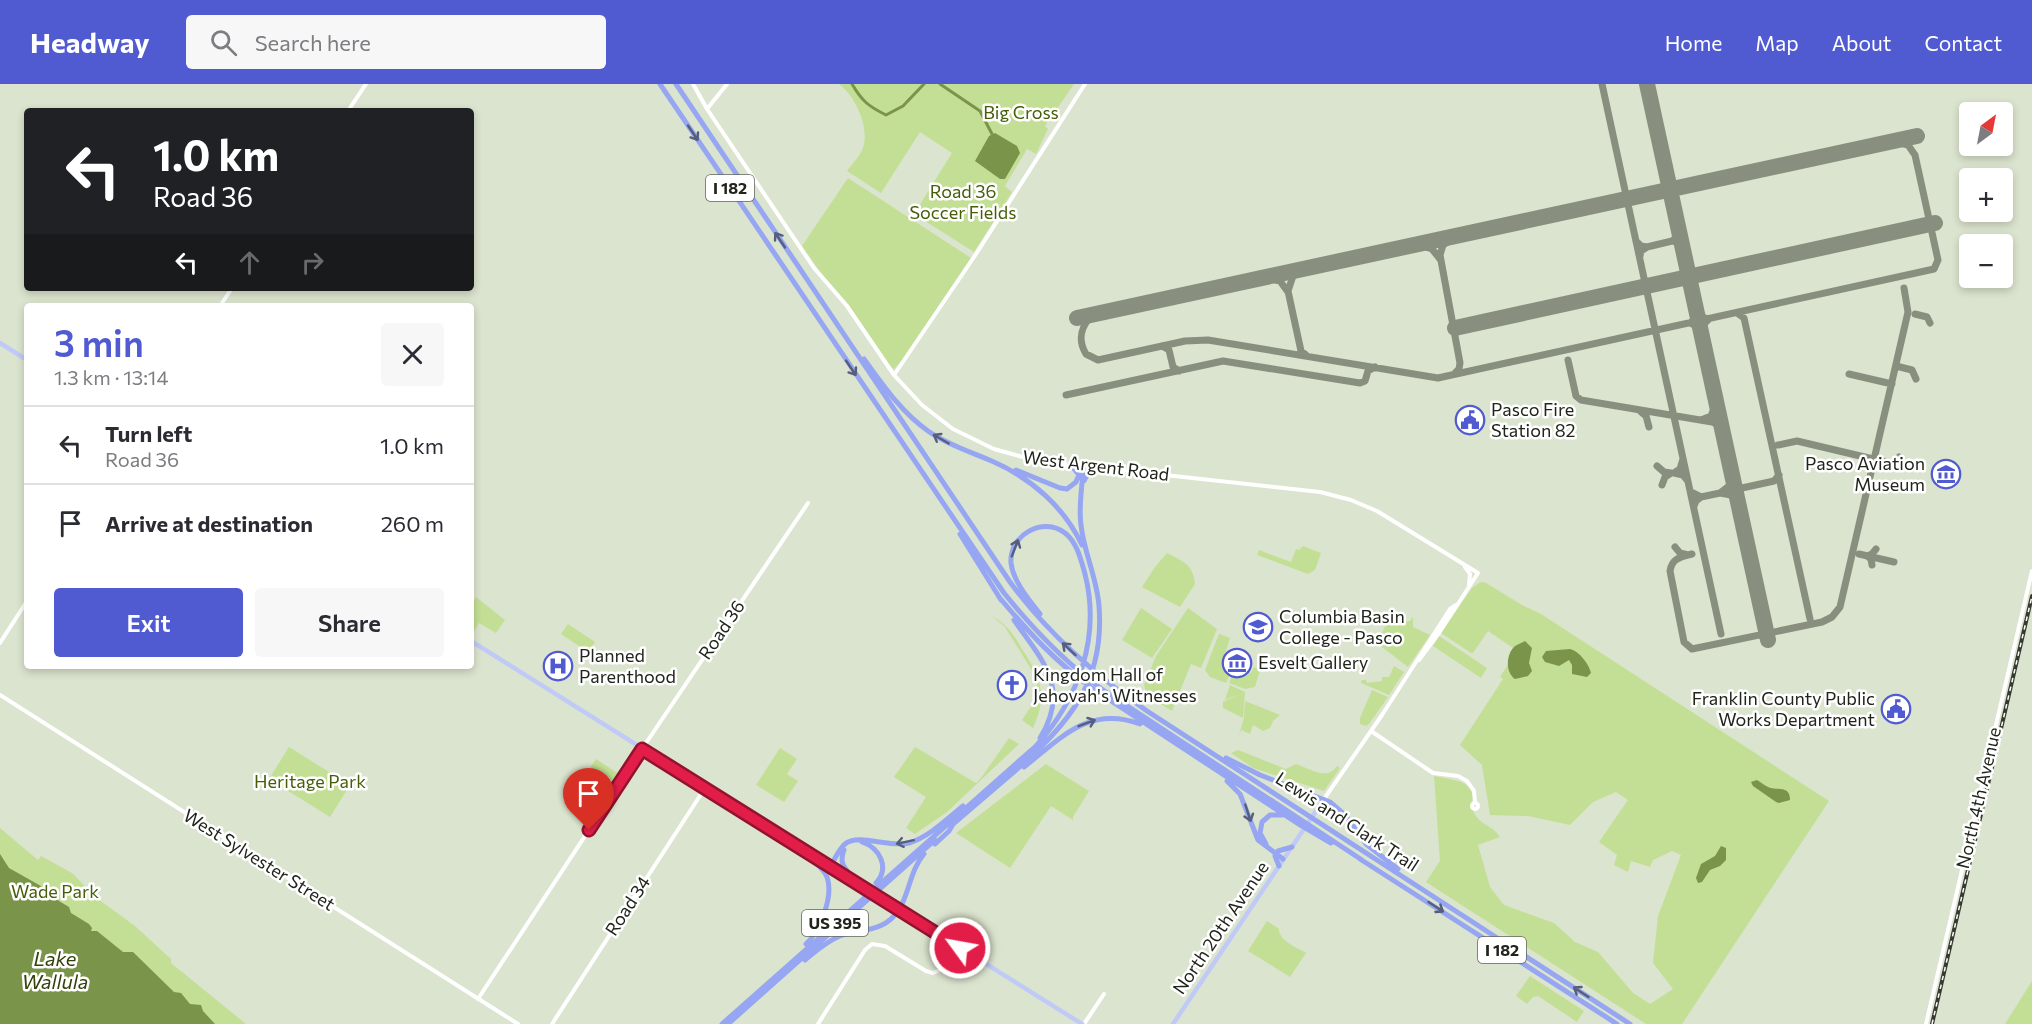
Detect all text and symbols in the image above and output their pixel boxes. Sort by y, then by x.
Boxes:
search box [186,15,606,69]
text: Headway [30,25,150,59]
icon: search [207,26,240,59]
text: Search here [255,29,371,56]
text: Home [1665,30,1722,55]
text: Map [1755,30,1799,55]
text: About [1832,30,1891,55]
text: Contact [1924,30,2002,55]
park label: Big Cross [983,101,1059,123]
north arrow [1959,102,2013,156]
map controls [1959,102,2013,288]
one-way arrow [687,124,699,140]
text: 1.0 km [153,128,279,180]
icon: left [54,132,132,210]
button: + [1959,168,2013,222]
road number: I 182 [706,175,754,201]
text: Road 36 [153,180,253,213]
park label: Road 36 Soccer Fields [910,180,1016,223]
one-way arrow [773,231,786,248]
button: − [1959,234,2013,288]
icon: left [170,246,203,279]
icon: ahead [233,246,266,279]
icon: right [296,246,329,279]
text: 3 min [54,320,144,364]
button: close [381,323,444,386]
one-way arrow [845,359,857,375]
text: 1.3 km · 13:14 [54,365,168,389]
place label: Pasco Fire Station 82 [1491,398,1576,441]
public building icon: Pasco Fire Station 82 [1454,404,1486,436]
text: Turn left [105,420,192,447]
icon: left [54,429,87,462]
text: 1.0 km [380,432,444,459]
one-way arrow [932,432,949,444]
street label: West Argent Road [1022,445,1171,485]
text: Road 36 [105,447,179,471]
place label: Pasco Aviation Museum [1805,452,1925,495]
museum icon: Pasco Aviation Museum [1930,458,1962,490]
icon: arrive [54,507,87,540]
text: Arrive at destination [105,510,313,537]
text: 260 m [381,510,444,537]
one-way arrow [1010,540,1021,558]
button: Exit [54,588,243,657]
button: Share [255,588,444,657]
street label: Road 36 [693,596,749,663]
place label: Columbia Basin College - Pasco [1279,605,1405,648]
school or university icon: Columbia Basin College - Pasco [1242,611,1274,643]
one-way arrow [1061,642,1076,656]
place label: Planned Parenthood [579,644,676,687]
museum icon: Esvelt Gallery [1221,647,1253,679]
hospital icon: Planned Parenthood [542,650,574,682]
place label: Esvelt Gallery [1258,651,1368,673]
place label: Kingdom Hall of Jehovah's Witnesses [1033,663,1197,706]
church icon: Kingdom Hall of Jehovah's Witnesses [996,669,1028,701]
place label: Franklin County Public Works Department [1692,687,1875,730]
public building icon: Franklin County Public Works Department [1880,693,1912,725]
one-way arrow [1077,717,1095,728]
street label: North 4th Avenue [1951,725,2005,871]
street label: Lewis and Clark Trail [1272,767,1423,876]
pin [563,768,614,830]
park label: Heritage Park [254,770,366,792]
icon: arrive [572,777,605,810]
one-way arrow [1243,803,1254,822]
street label: West Sylvester Street [180,804,339,915]
one-way arrow [896,837,915,848]
street label: North 20th Avenue [1168,857,1273,998]
street label: Road 34 [600,871,655,939]
park label: Wade Park [11,880,99,902]
one-way arrow [1428,901,1444,913]
road number: US 395 [802,910,868,936]
position arrow [928,916,992,980]
road number: I 182 [1478,937,1526,963]
water label: Lake Wallula [22,946,88,993]
one-way arrow [1573,986,1590,998]

